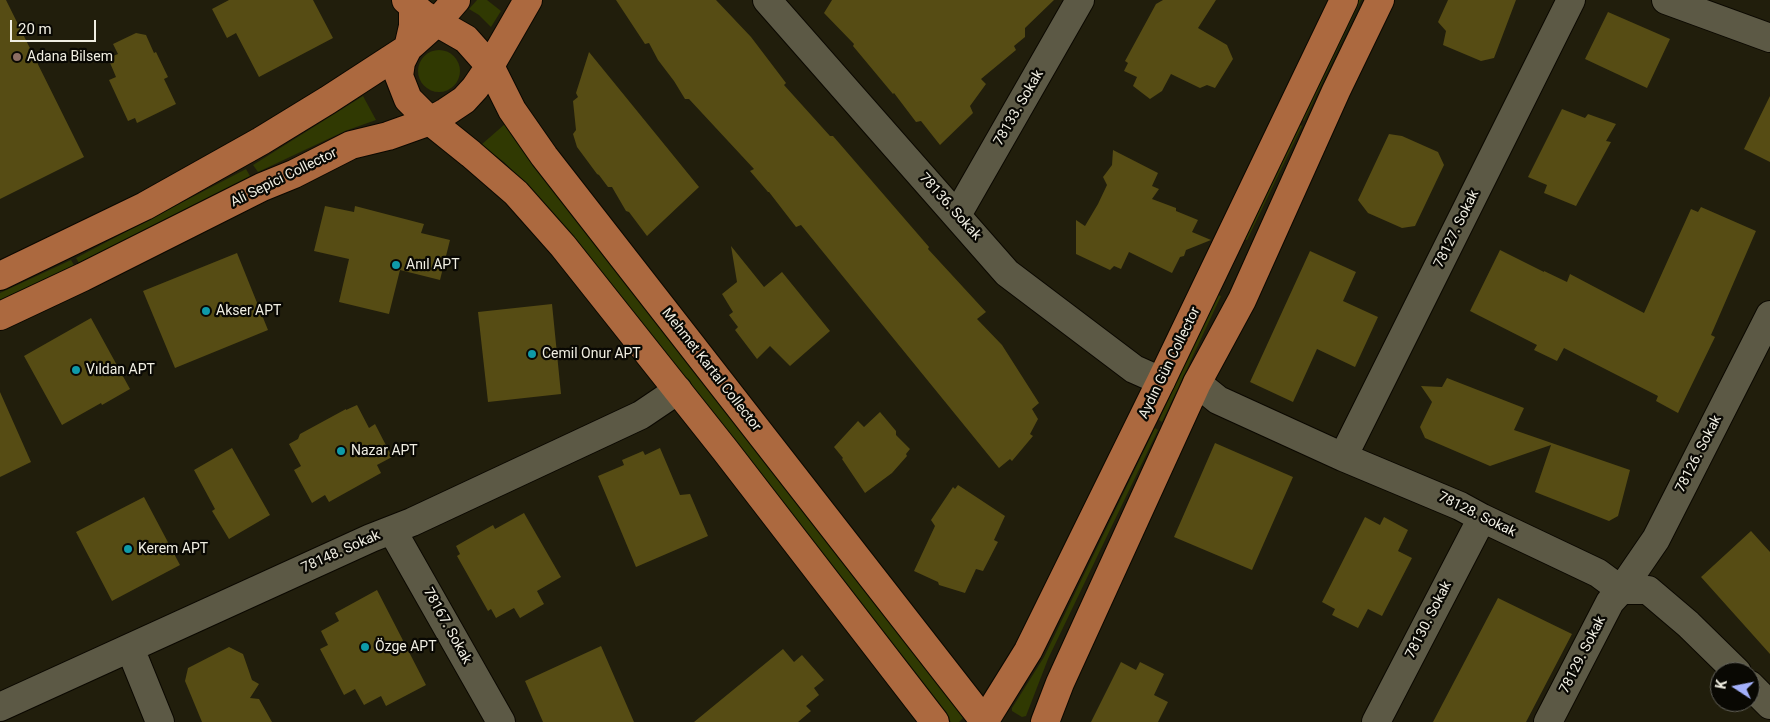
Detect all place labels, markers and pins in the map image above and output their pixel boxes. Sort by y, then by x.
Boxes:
place label: Adana Bilsem [27,49,113,65]
marker: Adana Bilsem [11,51,23,63]
place label: Anıl APT [406,257,460,273]
marker: Anıl APT [390,259,402,271]
place label: Akser APT [216,303,281,319]
marker: Akser APT [200,305,212,317]
place label: Cemil Onur APT [542,346,641,362]
marker: Cemil Onur APT [526,348,538,360]
place label: Vıldan APT [86,362,155,378]
marker: Vıldan APT [70,364,82,376]
place label: Nazar APT [351,443,418,459]
marker: Nazar APT [335,445,347,457]
place label: Kerem APT [138,541,208,557]
marker: Kerem APT [122,543,134,555]
place label: Özge APT [375,639,437,655]
marker: Özge APT [359,641,371,653]

